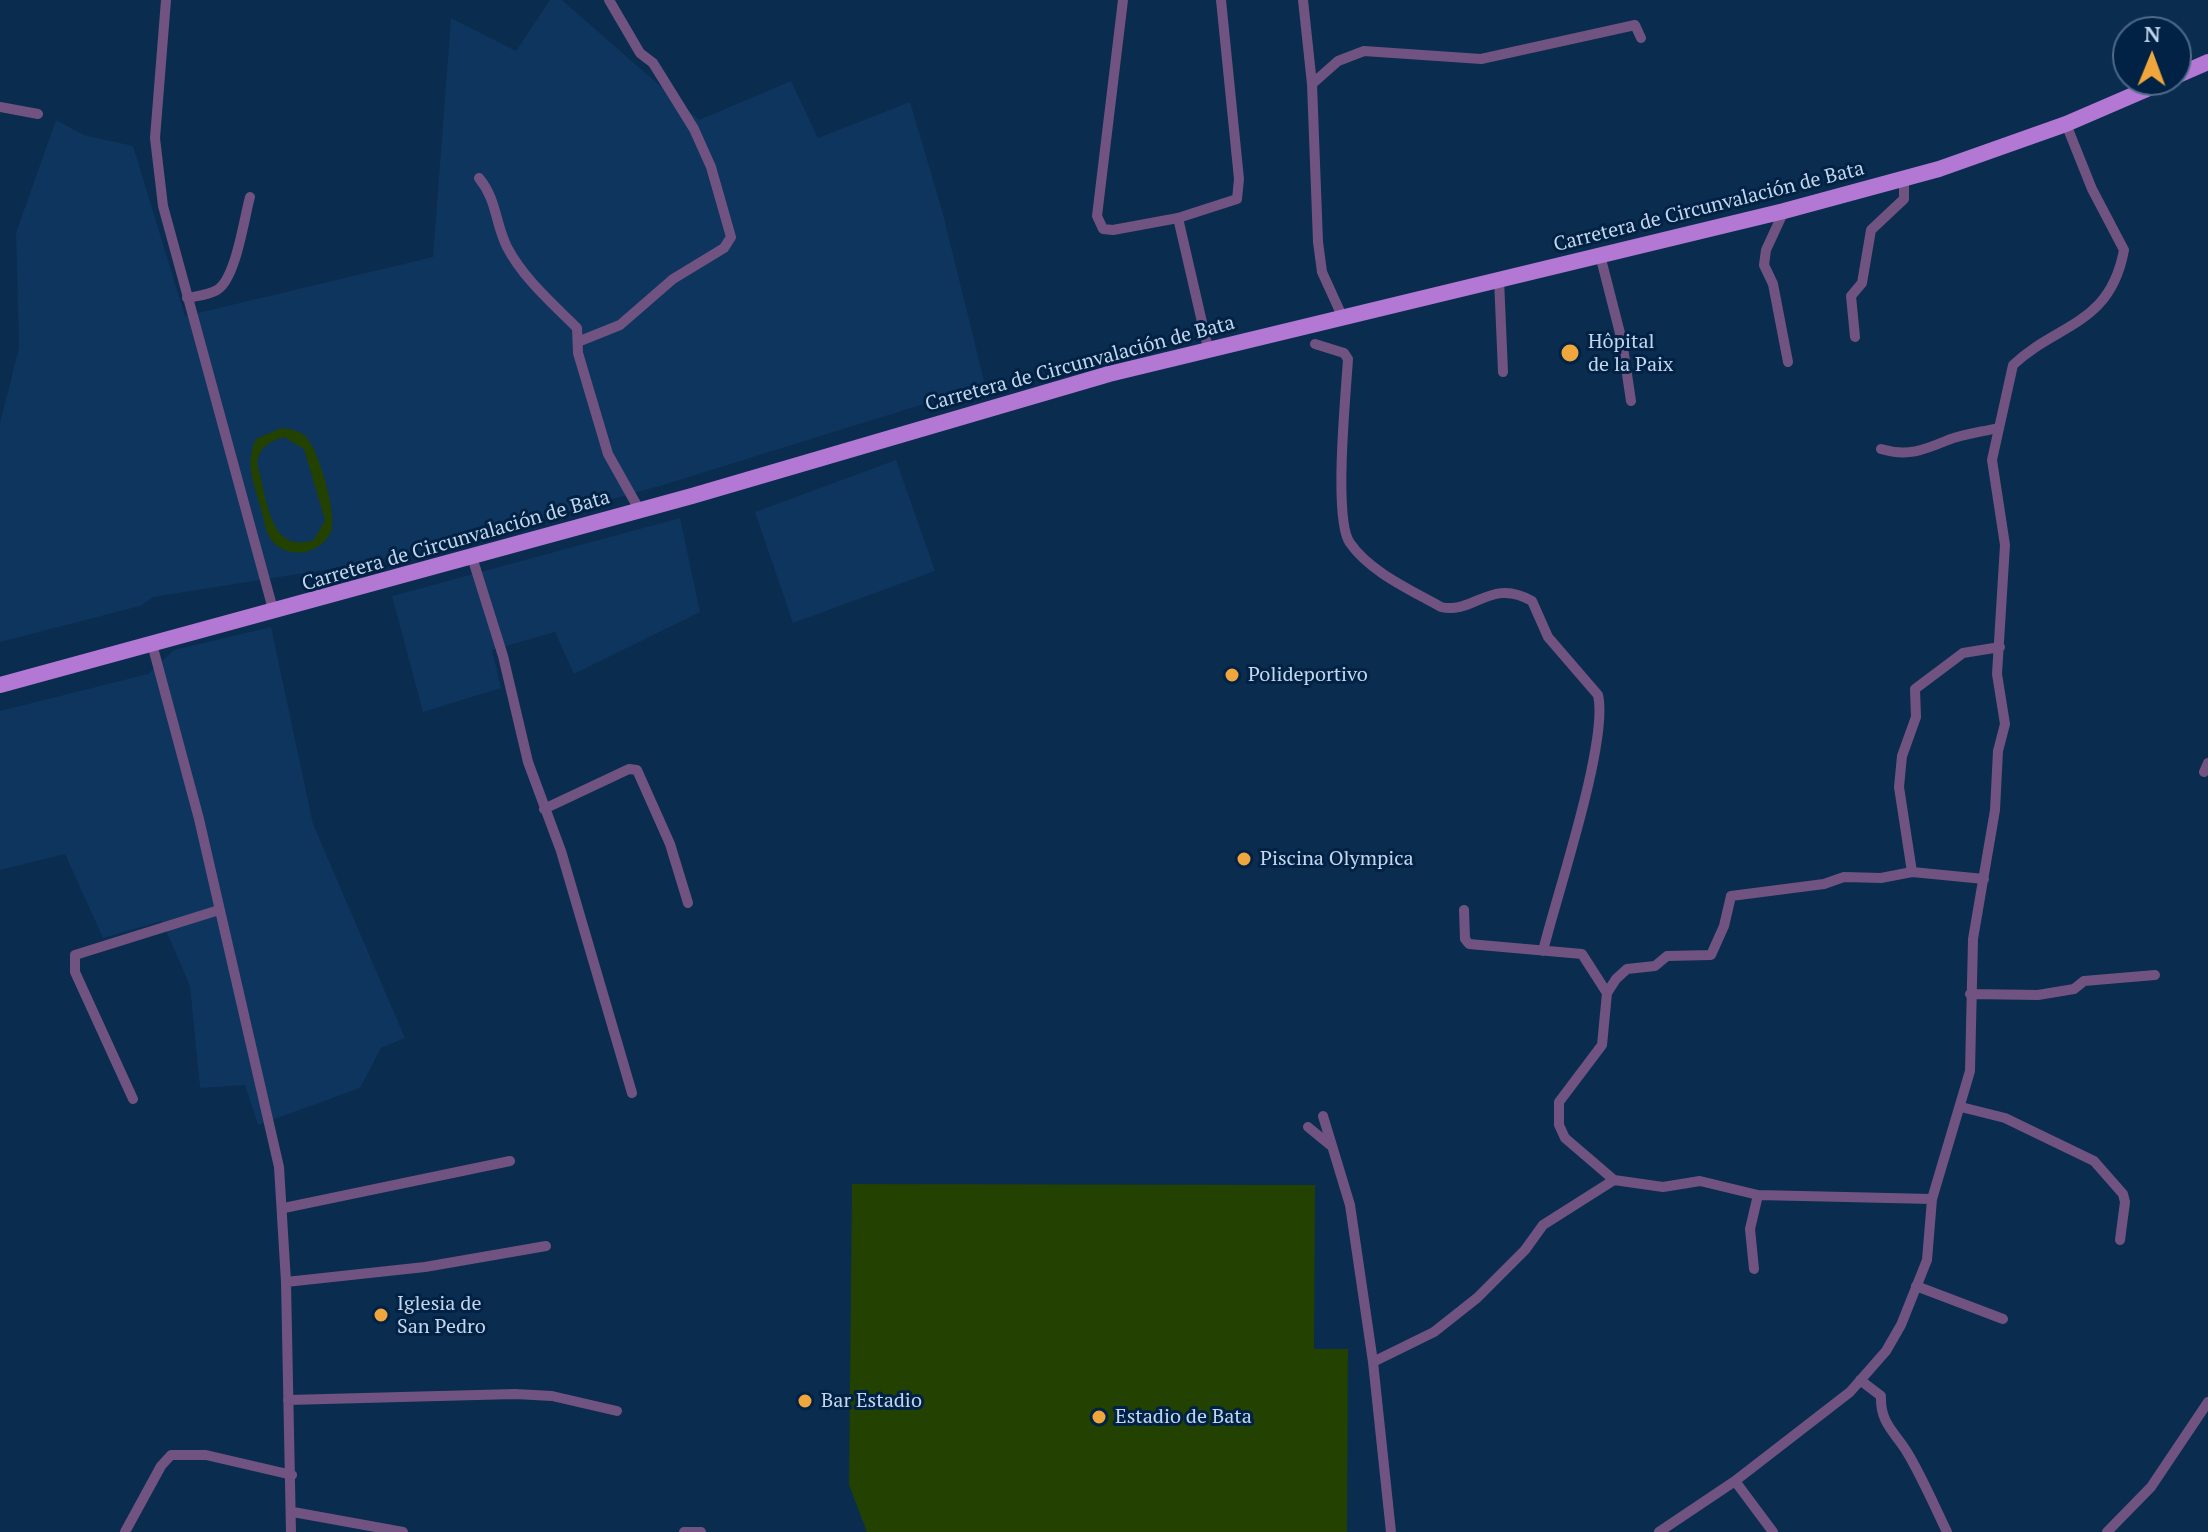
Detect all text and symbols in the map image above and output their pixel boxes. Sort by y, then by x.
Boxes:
north arrow [2112,16,2192,96]
text: N [2144,19,2161,48]
street label: Carretera de Circunvalación de Bata [1551,157,1867,257]
street label: Carretera de Circunvalación de Bata [923,311,1237,417]
place label: Hôpital de la Paix [1588,330,1673,377]
marker: Hôpital de la Paix [1559,342,1581,364]
street label: Carretera de Circunvalación de Bata [299,485,613,597]
place label: Polideportivo [1248,663,1368,687]
marker: Polideportivo [1223,666,1241,684]
place label: Piscina Olympica [1260,847,1414,871]
marker: Piscina Olympica [1235,850,1253,868]
place label: Iglesia de San Pedro [397,1292,486,1339]
marker: Iglesia de San Pedro [372,1306,390,1324]
place label: Bar Estadio [821,1389,922,1413]
marker: Bar Estadio [796,1392,814,1410]
place label: Estadio de Bata [1115,1405,1252,1429]
marker: Estadio de Bata [1090,1408,1108,1426]

